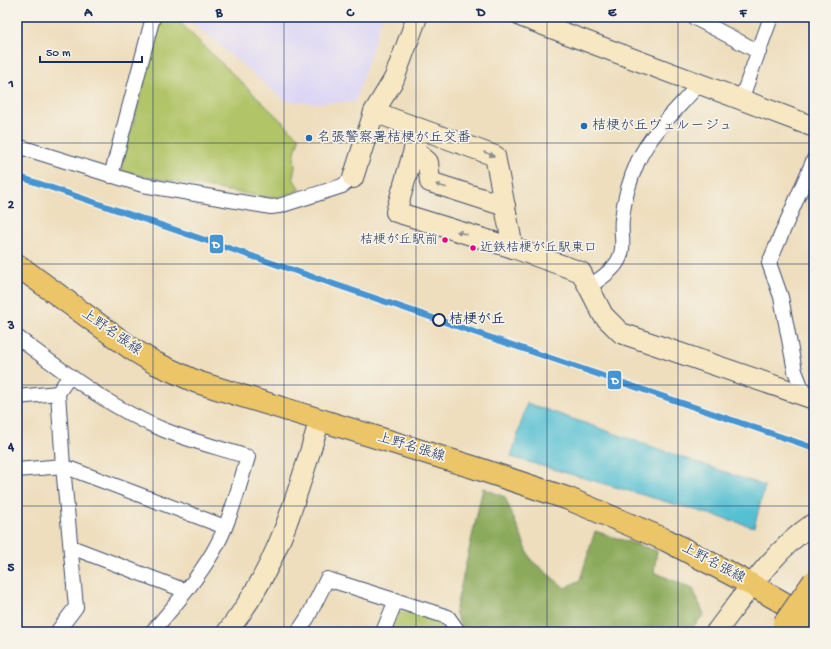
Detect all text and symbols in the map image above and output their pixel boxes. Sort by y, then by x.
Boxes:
text: A [83,6,93,21]
text: B [215,6,224,21]
text: C [345,6,355,21]
text: D [476,6,486,21]
text: E [608,6,617,21]
text: F [739,6,748,21]
scale bar [40,38,142,64]
text: 50 m [46,47,71,61]
text: 1 [7,77,14,92]
place label: 桔梗が丘ヴェルージュ [592,118,733,135]
marker: 桔梗が丘ヴェルージュ [579,121,589,131]
place label: 名張警察署桔梗が丘交番 [317,130,471,147]
marker: 名張警察署桔梗が丘交番 [304,133,314,143]
one-way arrow [484,152,496,158]
one-way arrow [435,182,447,188]
text: 2 [8,198,15,213]
one-way arrow [456,229,468,235]
place label: 桔梗が丘駅前 [360,232,438,248]
line badge: D [209,234,224,254]
marker: 桔梗が丘駅前 [440,235,450,245]
text: D [211,240,220,252]
place label: 近鉄桔梗が丘駅東口 [480,241,597,256]
marker: 近鉄桔梗が丘駅東口 [468,243,478,253]
street label: 上野名張線 [77,306,145,360]
place label: 桔梗が丘 [449,311,505,329]
marker: 桔梗が丘 [432,313,446,327]
text: 3 [7,319,15,334]
line badge: D [607,370,622,390]
text: D [610,376,619,388]
street label: 上野名張線 [375,430,447,466]
text: 4 [7,440,15,455]
street label: 上野名張線 [678,540,748,588]
text: 5 [8,561,15,576]

